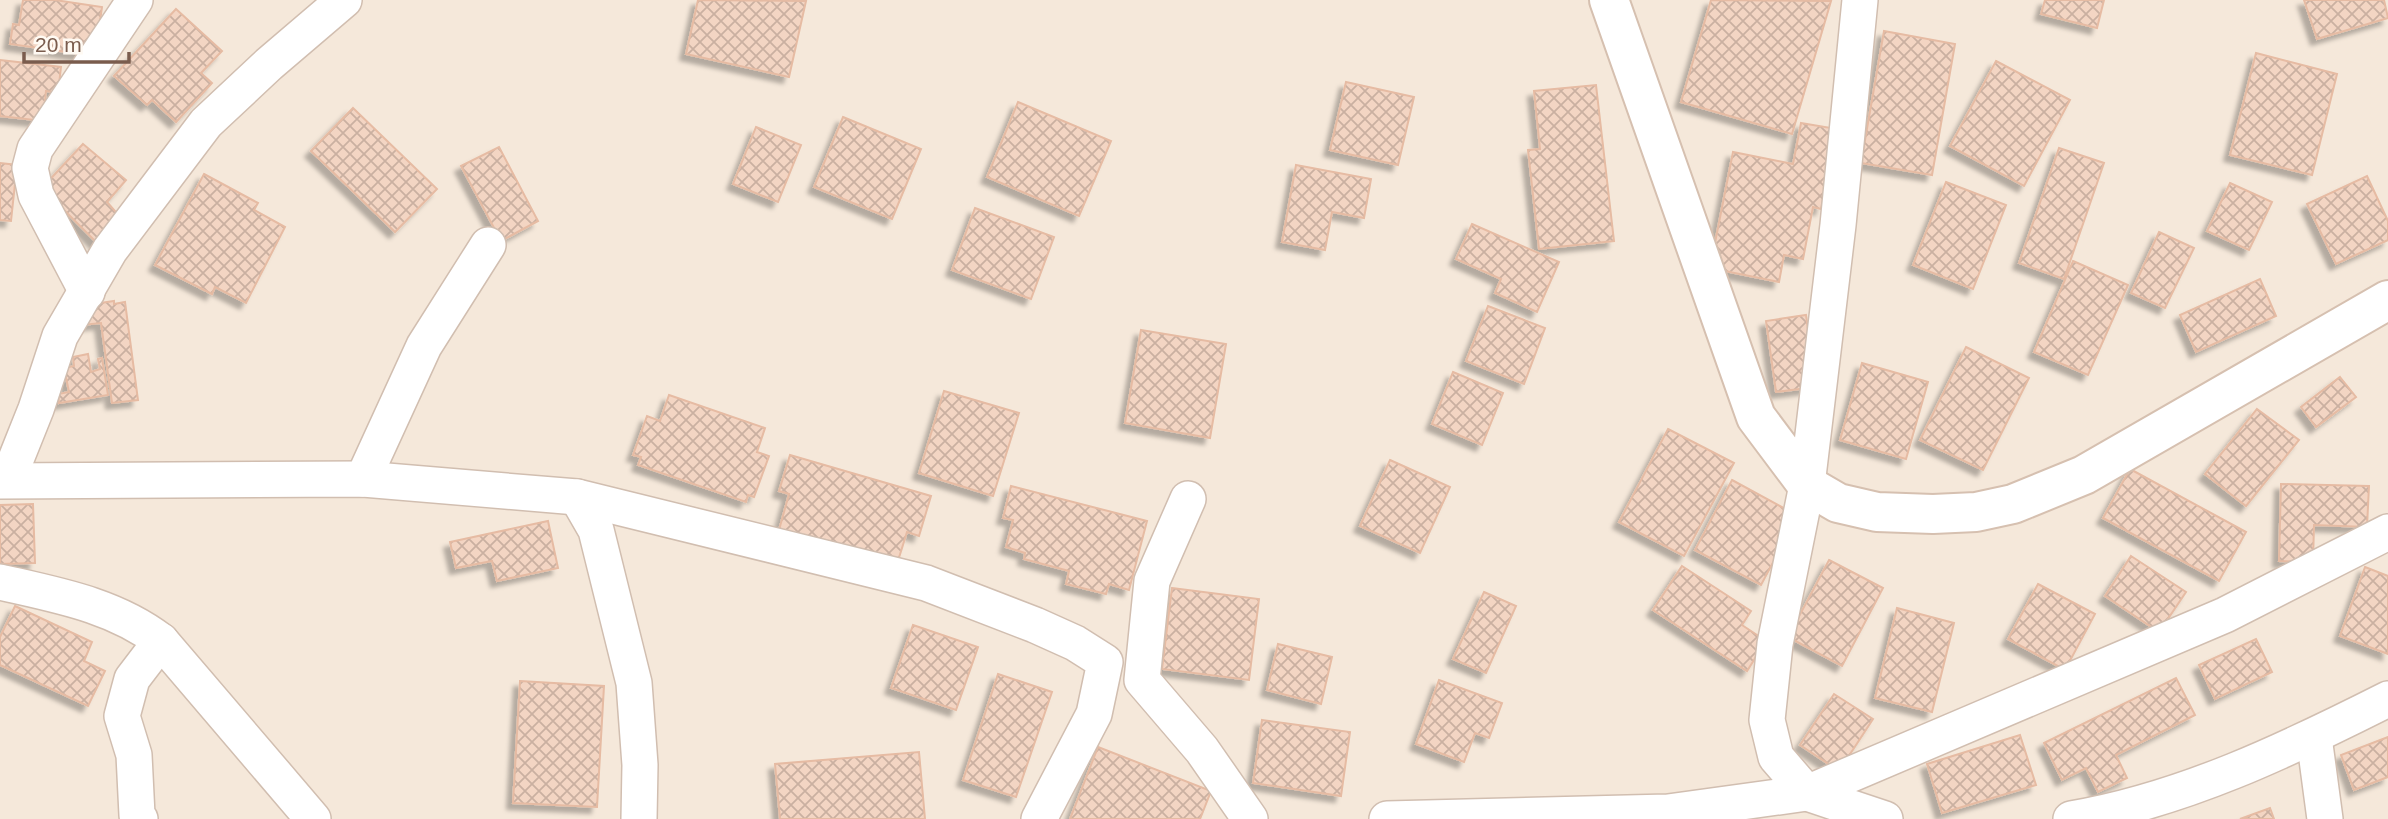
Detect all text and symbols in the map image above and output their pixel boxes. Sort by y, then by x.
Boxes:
scale bar [24,21,130,65]
text: 20 m [35,33,82,56]

